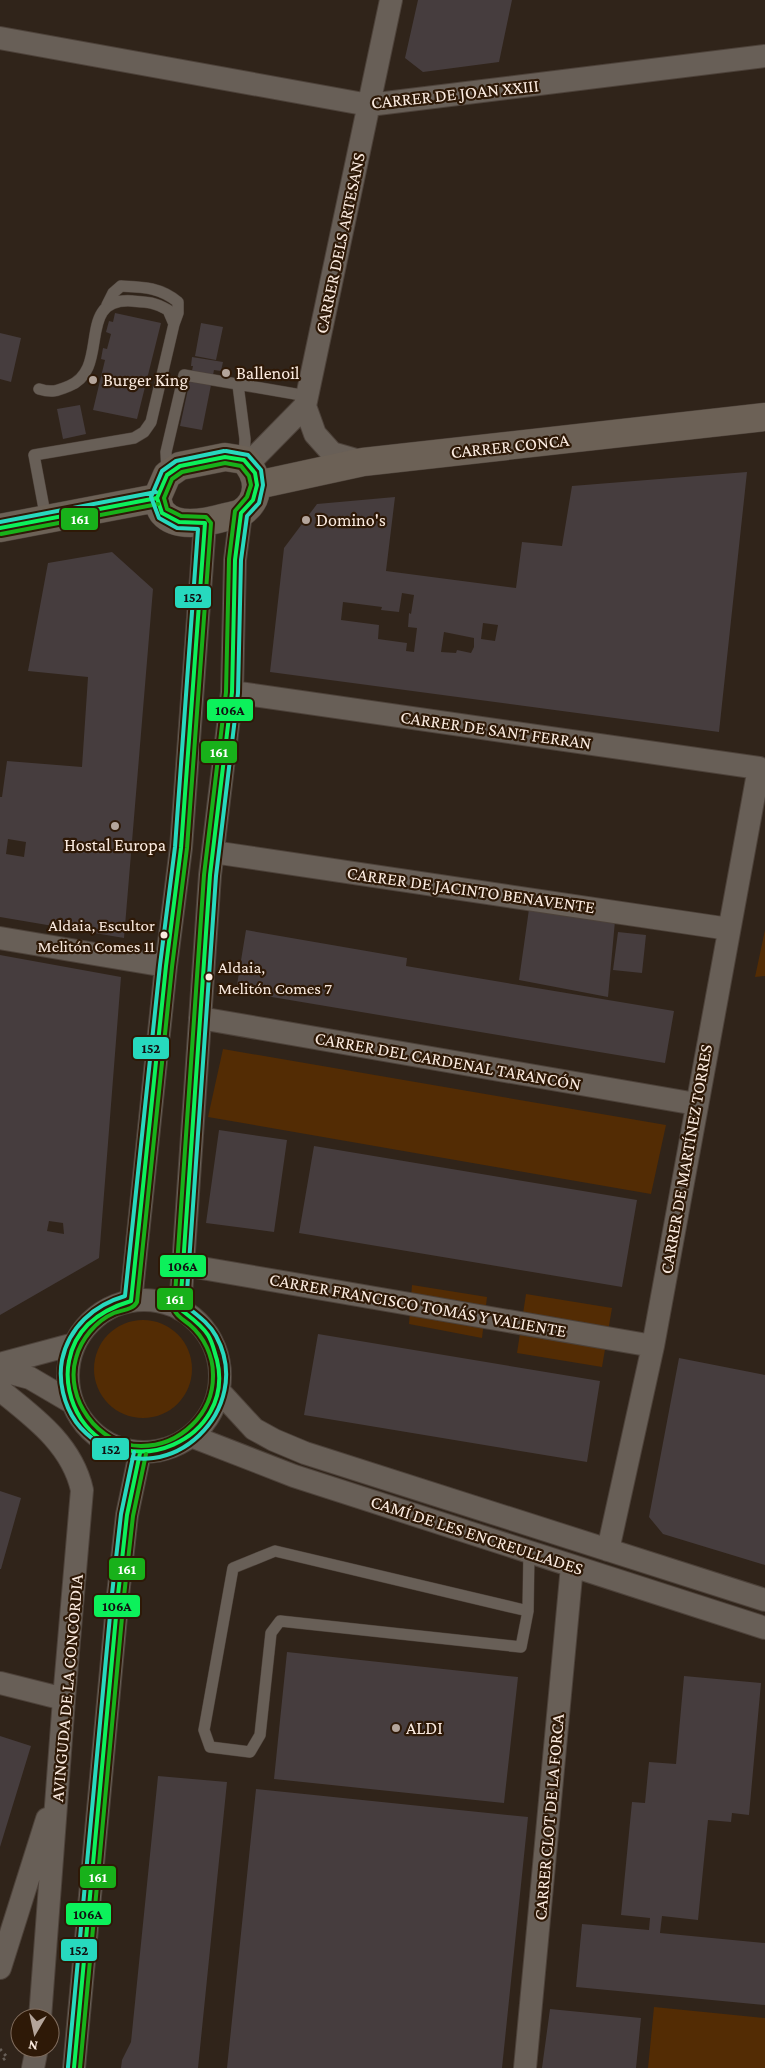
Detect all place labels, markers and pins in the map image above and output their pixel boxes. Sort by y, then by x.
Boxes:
place label: Ballenoil [236,363,300,383]
marker: Ballenoil [220,367,232,379]
place label: Burger King [103,370,188,390]
marker: Burger King [87,374,99,386]
place label: Domino's [316,510,386,530]
marker: Domino's [300,514,312,526]
marker: Hostal Europa [109,820,121,832]
place label: Hostal Europa [64,835,166,855]
place label: Aldaia, Escultor Melitón Comes 11 [38,916,155,956]
marker: Aldaia, Escultor Melitón Comes 11 [159,930,169,940]
place label: Aldaia, Melitón Comes 7 [218,958,332,998]
marker: Aldaia, Melitón Comes 7 [204,972,214,982]
place label: ALDI [406,1718,443,1738]
marker: ALDI [390,1722,402,1734]

